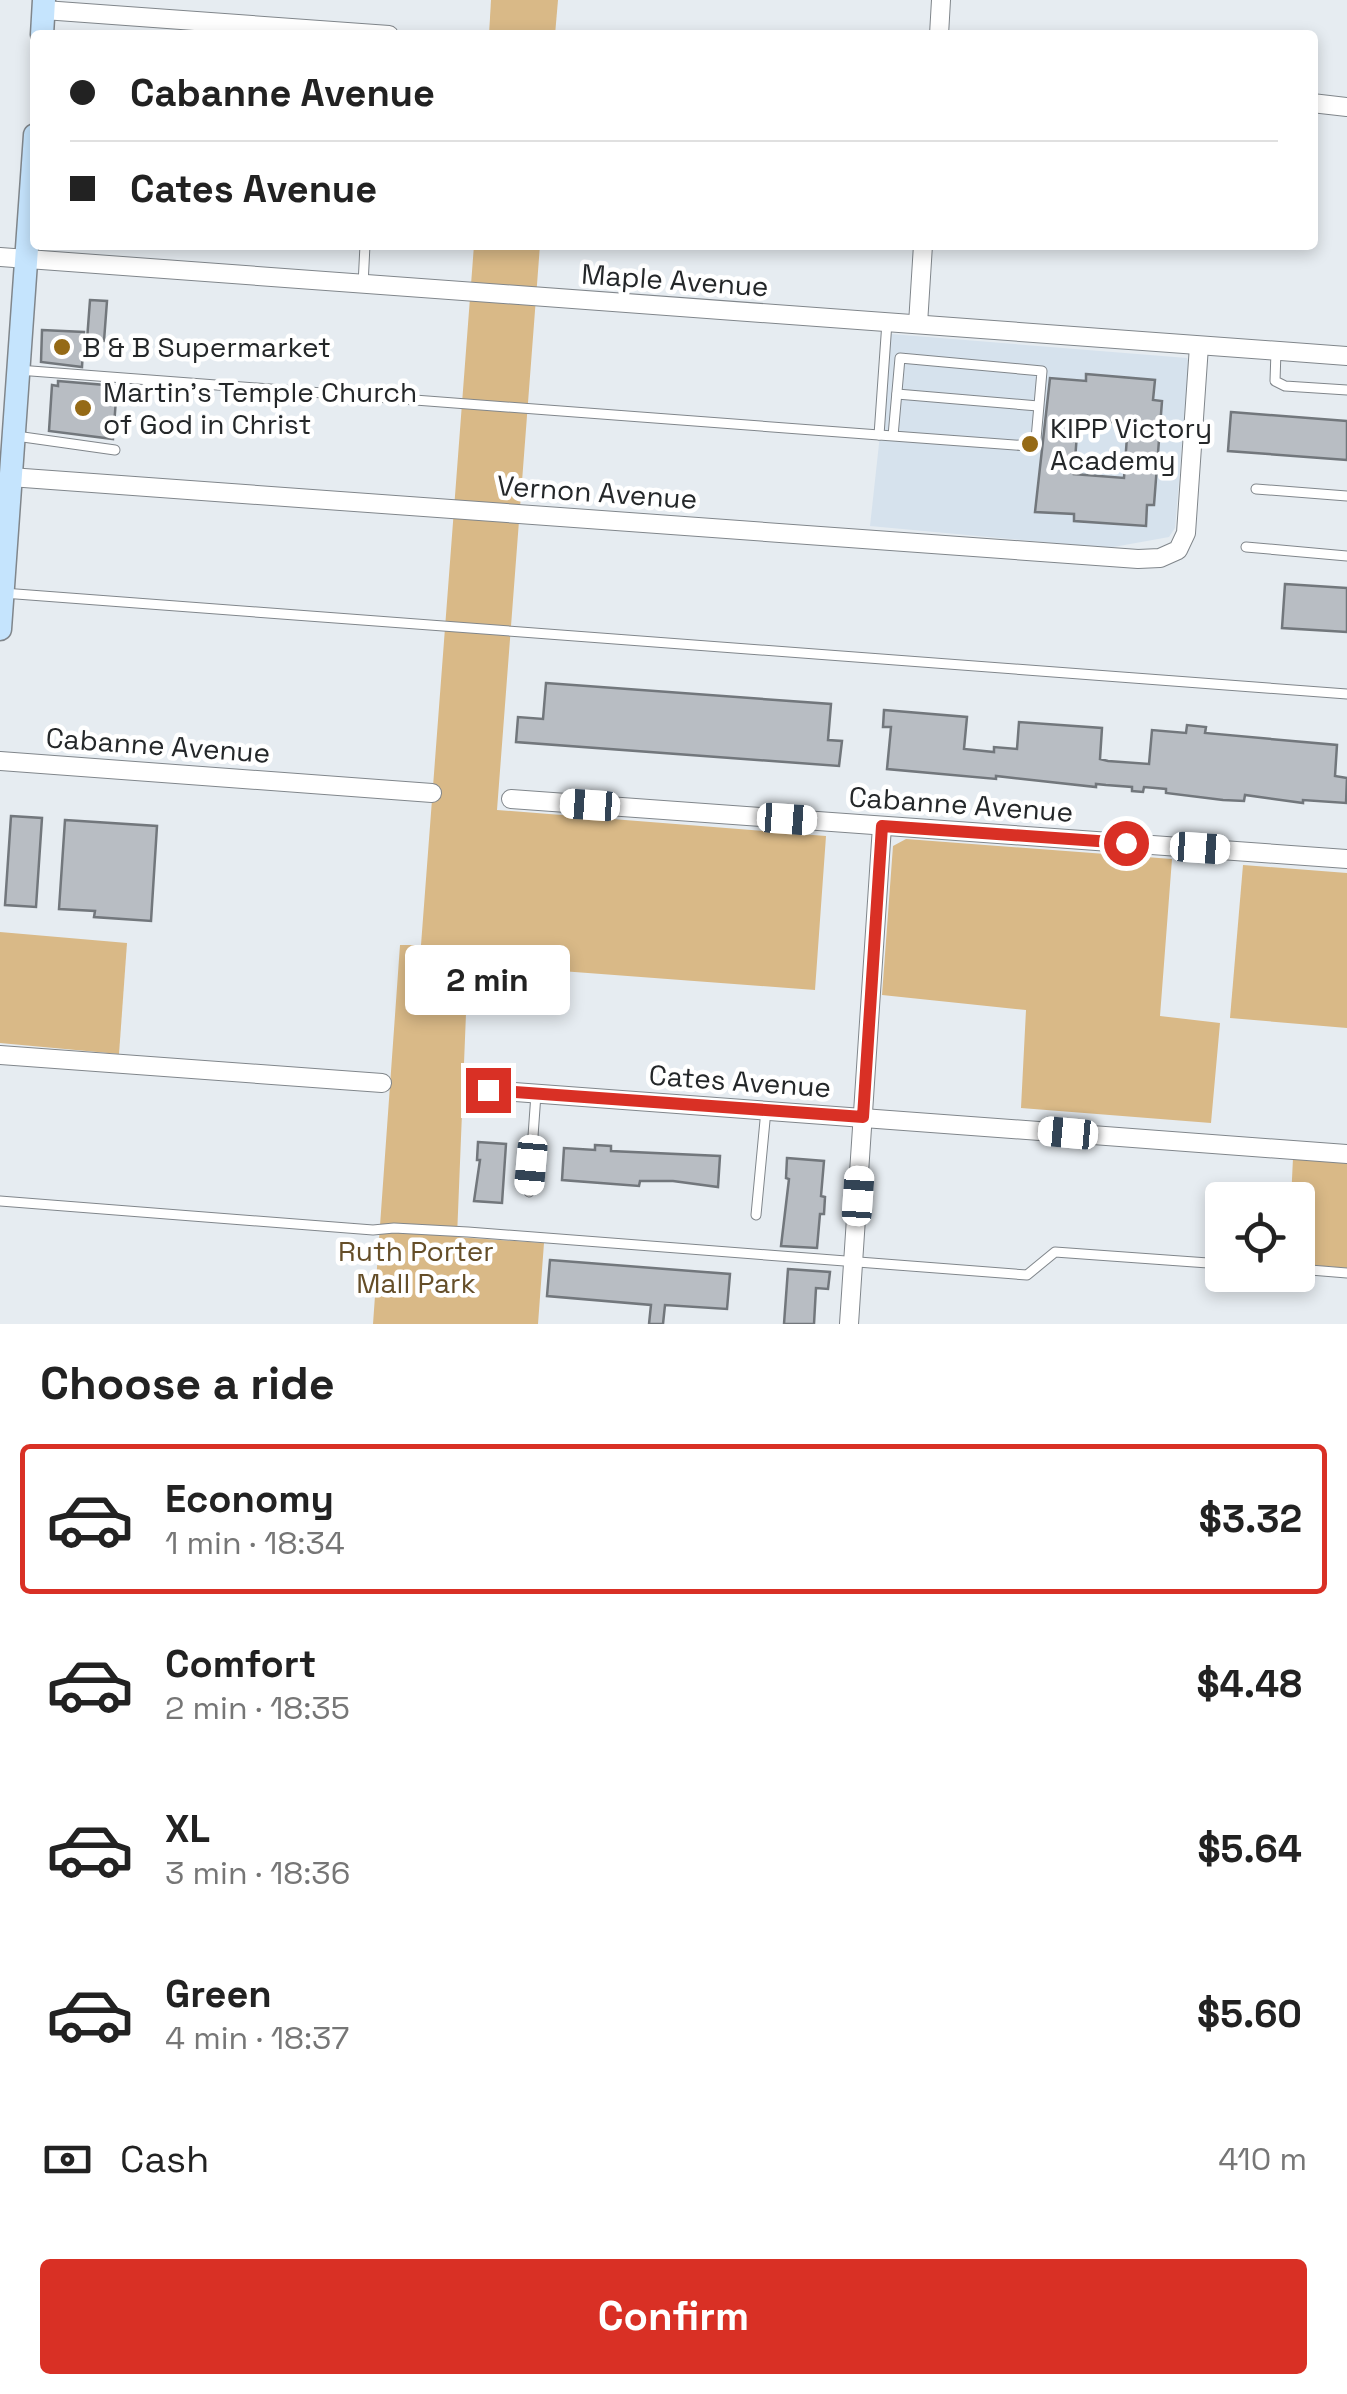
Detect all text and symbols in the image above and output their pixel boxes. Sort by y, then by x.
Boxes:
text: Cabanne Avenue [130,69,435,117]
text: Cates Avenue [130,165,377,213]
street label: Maple Avenue [580,256,770,304]
place label: B & B Supermarket [82,329,331,365]
marker: B & B Supermarket [51,336,73,358]
place label: Martin's Temple Church of God in Christ [103,374,417,442]
marker: Martin's Temple Church of God in Christ [72,397,94,419]
place label: KIPP Victory Academy [1050,410,1212,478]
marker: KIPP Victory Academy [1019,433,1041,455]
street label: Vernon Avenue [496,467,698,517]
street label: Cabanne Avenue [45,719,271,771]
street label: Cabanne Avenue [848,778,1074,830]
car [559,788,621,822]
car [756,802,818,836]
route start [1104,821,1149,866]
car [1169,831,1231,865]
callout: 2 min [406,945,570,1015]
text: 2 min [446,960,529,1000]
street label: Cates Avenue [648,1057,832,1105]
route end [466,1068,511,1113]
car [1037,1115,1099,1151]
car [513,1134,549,1196]
car [841,1165,875,1227]
map controls [1205,1182,1315,1292]
button: locate [1205,1182,1315,1292]
park label: Ruth Porter Mall Park [338,1233,494,1301]
text: Choose a ride [40,1355,335,1412]
icon: car [45,1474,135,1564]
text: Economy [165,1475,334,1523]
text: $3.32 [1199,1495,1302,1543]
text: 1 min · 18:34 [165,1523,345,1563]
icon: car [45,1639,135,1729]
text: Comfort [165,1640,316,1688]
text: $4.48 [1197,1660,1302,1708]
text: 2 min · 18:35 [165,1688,350,1728]
icon: car [45,1804,135,1894]
text: XL [165,1805,210,1853]
text: $5.64 [1198,1825,1302,1873]
text: 3 min · 18:36 [165,1853,350,1893]
icon: car [45,1969,135,2059]
text: Green [165,1970,272,2018]
text: $5.60 [1197,1990,1302,2038]
text: 4 min · 18:37 [165,2018,349,2058]
icon: cash [40,2132,95,2187]
text: Cash [120,2135,209,2183]
text: 410 m [1218,2139,1307,2179]
button: Confirm [40,2259,1307,2374]

